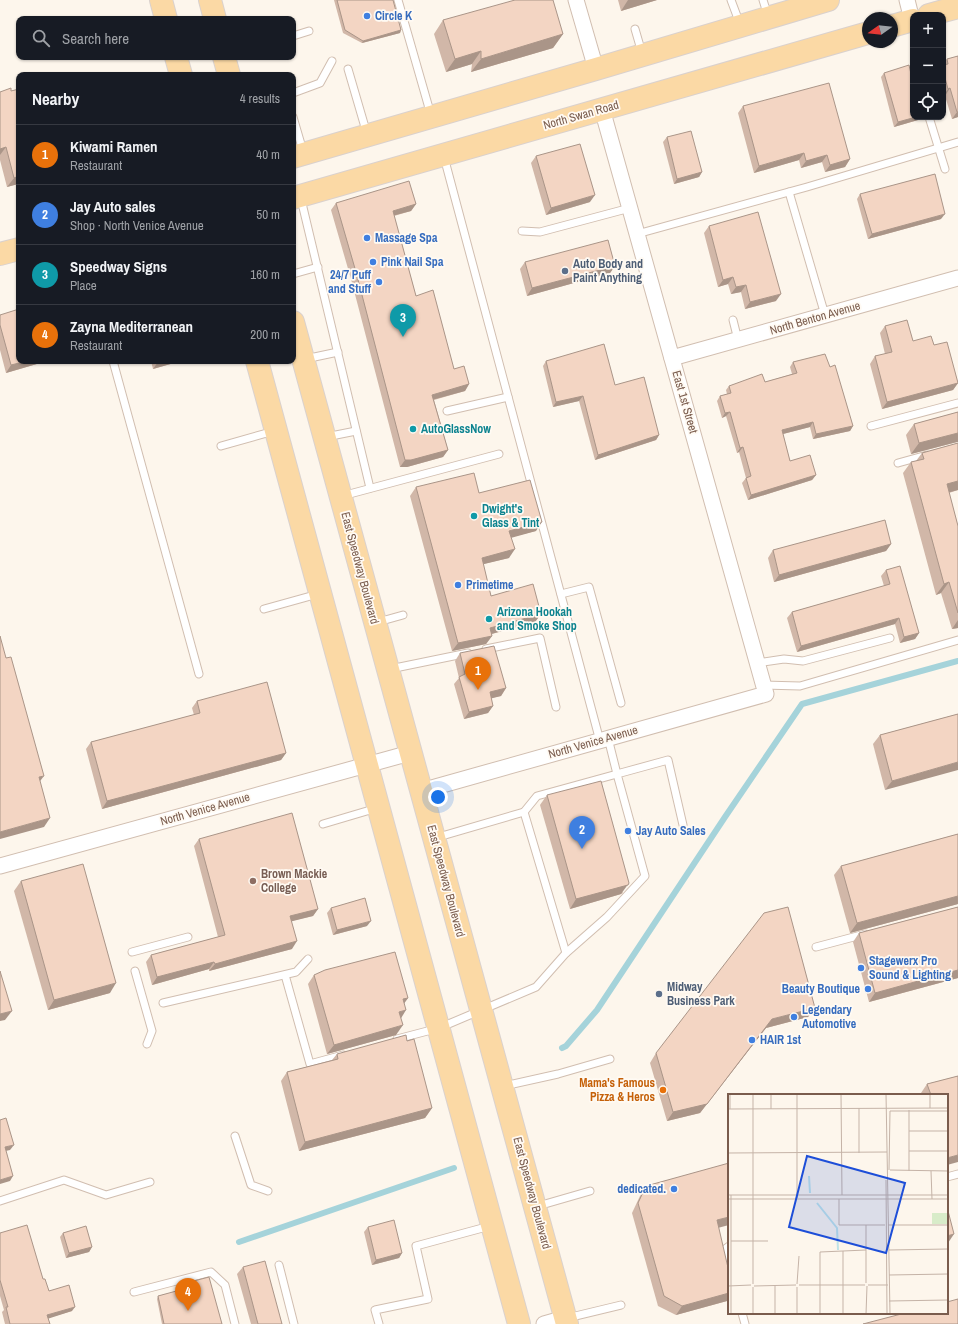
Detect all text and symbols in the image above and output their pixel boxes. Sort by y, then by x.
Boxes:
place label: Circle K [375,8,413,24]
marker: Circle K [362,11,372,21]
north arrow [862,12,898,48]
map controls [910,12,946,120]
button: + [910,12,946,48]
search box [16,16,296,60]
icon: search [30,27,52,49]
text: Search here [62,28,129,49]
button: − [910,48,946,84]
button: locate [910,84,946,120]
text: Nearby [32,87,79,110]
text: 4 results [240,90,280,107]
street label: North Swan Road [541,97,621,133]
text: Kiwami Ramen [70,136,158,157]
text: 1 [42,146,48,163]
text: 40 m [256,146,280,163]
text: Restaurant [70,157,122,174]
text: Jay Auto sales [70,196,156,217]
text: 2 [42,206,48,223]
text: 50 m [256,206,280,223]
text: Shop · North Venice Avenue [70,217,204,234]
place label: Massage Spa [375,230,438,246]
marker: Massage Spa [362,233,372,243]
place label: Pink Nail Spa [381,254,444,270]
text: Speedway Signs [70,256,167,277]
place label: Auto Body and Paint Anything [573,256,643,286]
marker: Pink Nail Spa [368,257,378,267]
text: 3 [42,266,48,283]
text: 160 m [250,266,280,283]
marker: Auto Body and Paint Anything [560,266,570,276]
place label: 24/7 Puff and Stuff [328,267,371,297]
text: Place [70,277,97,294]
marker: 24/7 Puff and Stuff [374,277,384,287]
street label: North Benton Avenue [768,297,862,339]
pin: 3 [390,304,416,337]
text: Zayna Mediterranean [70,316,193,337]
text: 4 [42,326,48,343]
text: 200 m [250,326,280,343]
text: Restaurant [70,337,122,354]
street label: East 1st Street [668,369,702,435]
place label: AutoGlassNow [421,421,491,437]
marker: AutoGlassNow [408,424,418,434]
place label: Dwight's Glass & Tint [482,501,540,531]
street label: East Speedway Boulevard [337,510,383,626]
marker: Dwight's Glass & Tint [469,511,479,521]
place label: Primetime [466,577,514,593]
marker: Primetime [453,580,463,590]
place label: Arizona Hookah and Smoke Shop [497,604,577,634]
marker: Arizona Hookah and Smoke Shop [484,614,494,624]
pin: 1 [465,657,491,690]
street label: North Venice Avenue [546,722,640,762]
your location [428,787,448,807]
street label: North Venice Avenue [158,789,252,829]
pin: 2 [569,816,595,849]
street label: East Speedway Boulevard [423,823,469,939]
place label: Jay Auto Sales [636,823,706,839]
marker: Jay Auto Sales [623,826,633,836]
place label: Brown Mackie College [261,866,328,896]
marker: Brown Mackie College [248,876,258,886]
place label: Stagewerx Pro Sound & Lighting [869,953,951,983]
marker: Stagewerx Pro Sound & Lighting [856,963,866,973]
place label: Midway Business Park [667,979,735,1009]
place label: Beauty Boutique [782,981,861,997]
marker: Beauty Boutique [863,984,873,994]
marker: Midway Business Park [654,989,664,999]
place label: Legendary Automotive [802,1002,857,1032]
marker: Legendary Automotive [789,1012,799,1022]
place label: HAIR 1st [760,1032,802,1048]
marker: HAIR 1st [747,1035,757,1045]
place label: Mama's Famous Pizza & Heros [579,1075,656,1105]
marker: Mama's Famous Pizza & Heros [658,1085,668,1095]
inset map [728,1094,948,1314]
street label: East Speedway Boulevard [509,1135,555,1251]
place label: dedicated. [617,1181,666,1197]
marker: dedicated. [669,1184,679,1194]
pin: 4 [175,1278,201,1311]

